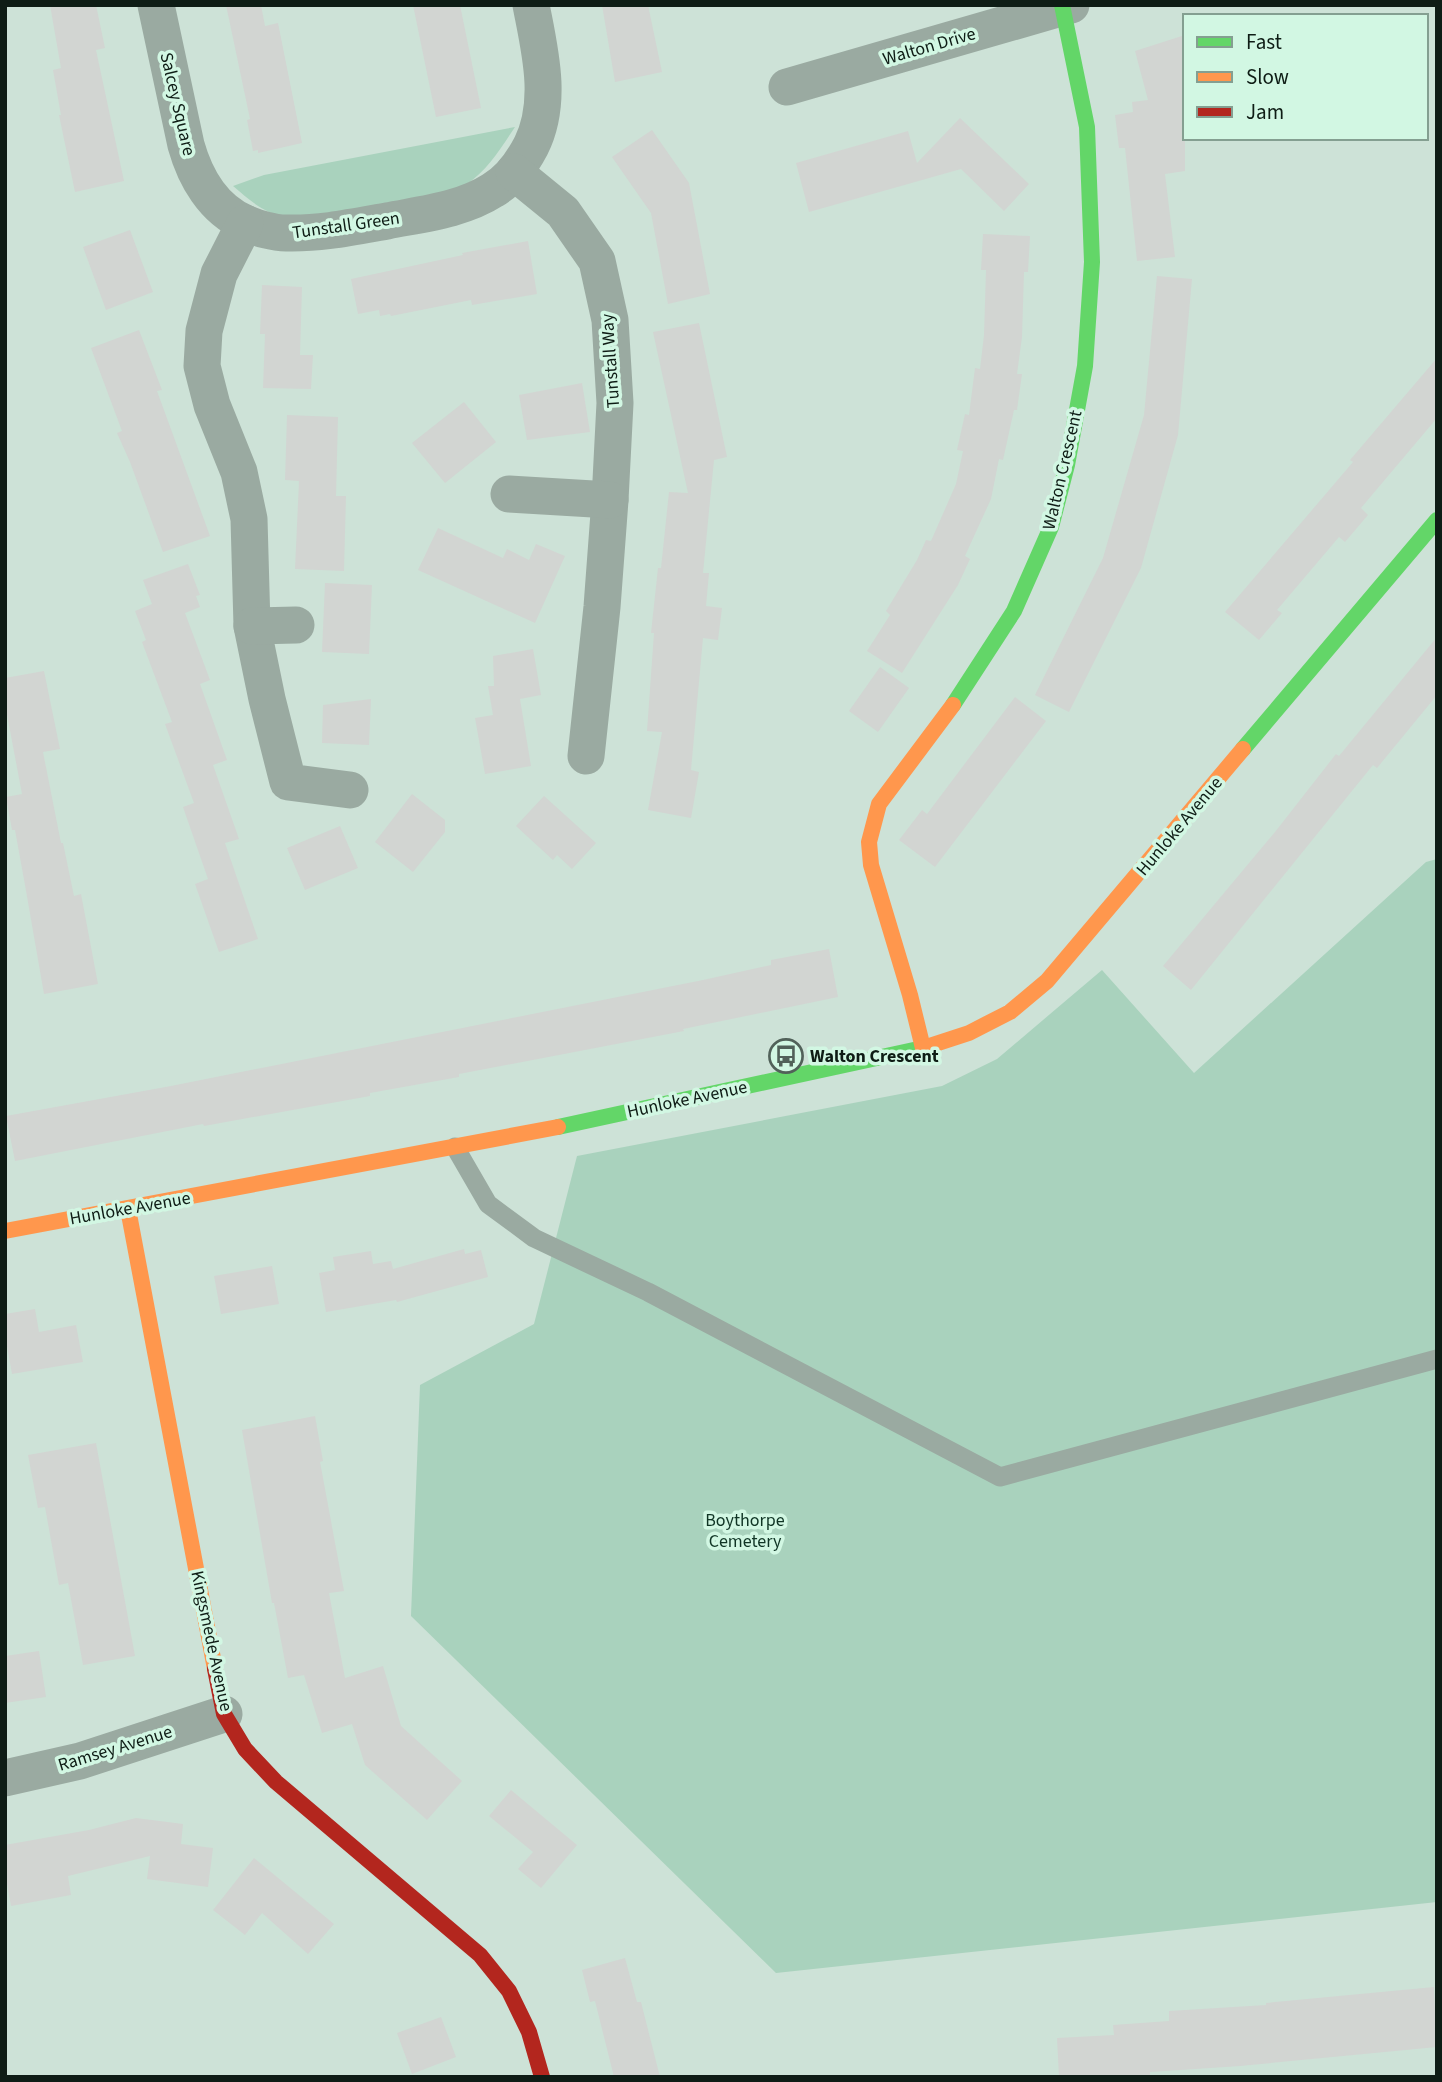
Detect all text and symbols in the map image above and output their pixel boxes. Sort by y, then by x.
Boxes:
legend [1183,14,1428,140]
street label: Walton Drive [880,21,979,72]
text: Fast [1246,27,1282,57]
street label: Salcey Square [153,50,202,158]
text: Slow [1246,62,1289,92]
text: Jam [1246,97,1284,127]
street label: Tunstall Green [291,206,401,245]
street label: Tunstall Way [595,312,626,409]
street label: Walton Crescent [1037,408,1088,532]
street label: Hunloke Avenue [1130,771,1228,881]
bus stop icon: Walton Crescent [767,1037,805,1075]
place label: Walton Crescent [810,1044,939,1069]
street label: Hunloke Avenue [625,1075,750,1124]
street label: Hunloke Avenue [68,1186,193,1231]
park label: Boythorpe Cemetery [705,1508,785,1554]
street label: Kingsmede Avenue [184,1568,239,1714]
street label: Ramsey Avenue [55,1719,175,1778]

